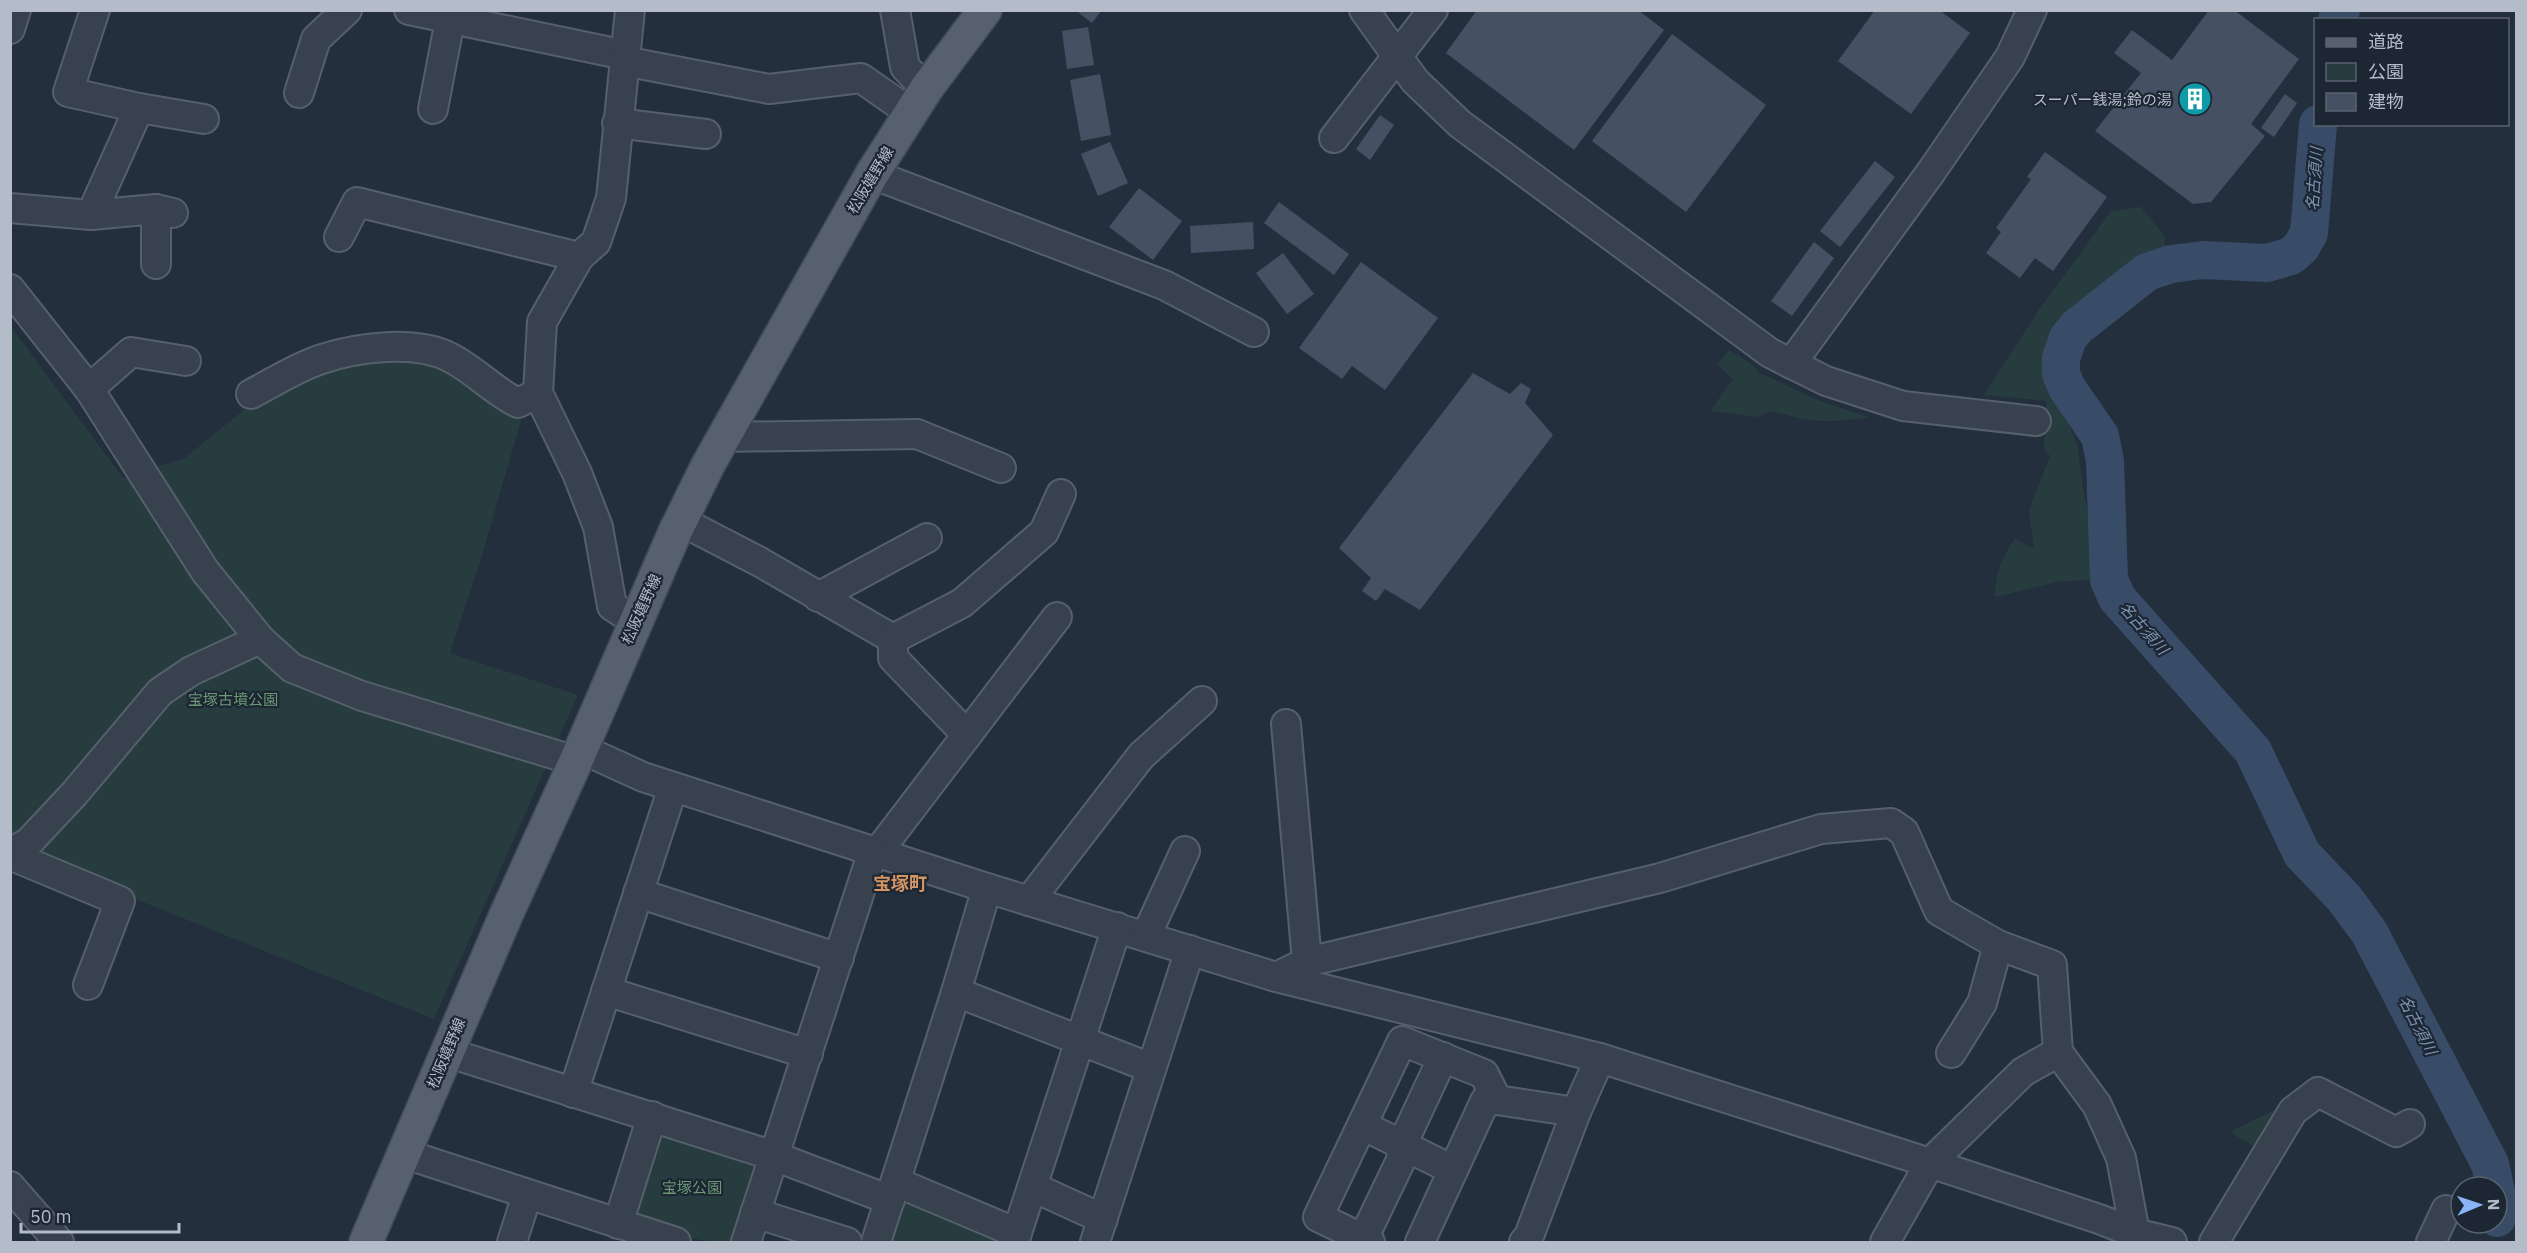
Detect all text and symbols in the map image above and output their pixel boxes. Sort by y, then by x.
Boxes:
legend [2314,18,2509,126]
text: 道路 [2368,30,2404,53]
text: 公園 [2368,60,2404,83]
building icon: スーパー銭湯;鈴の湯 [2177,81,2213,117]
place label: スーパー銭湯;鈴の湯 [2033,90,2172,109]
text: 建物 [2368,90,2404,113]
street label: 松阪嬉野線 [843,143,897,217]
water label: 名古須川 [2302,144,2326,212]
street label: 松阪嬉野線 [617,571,665,647]
water label: 名古須川 [2115,598,2174,660]
park label: 宝塚古墳公園 [188,690,278,709]
district label: 宝塚町 [873,872,927,895]
water label: 名古須川 [2395,992,2442,1060]
street label: 松阪嬉野線 [423,1015,469,1091]
north arrow [2449,1175,2509,1235]
park label: 宝塚公園 [662,1178,722,1197]
scale bar [21,1196,178,1234]
text: N [2484,1198,2504,1211]
text: 50 m [30,1205,72,1228]

